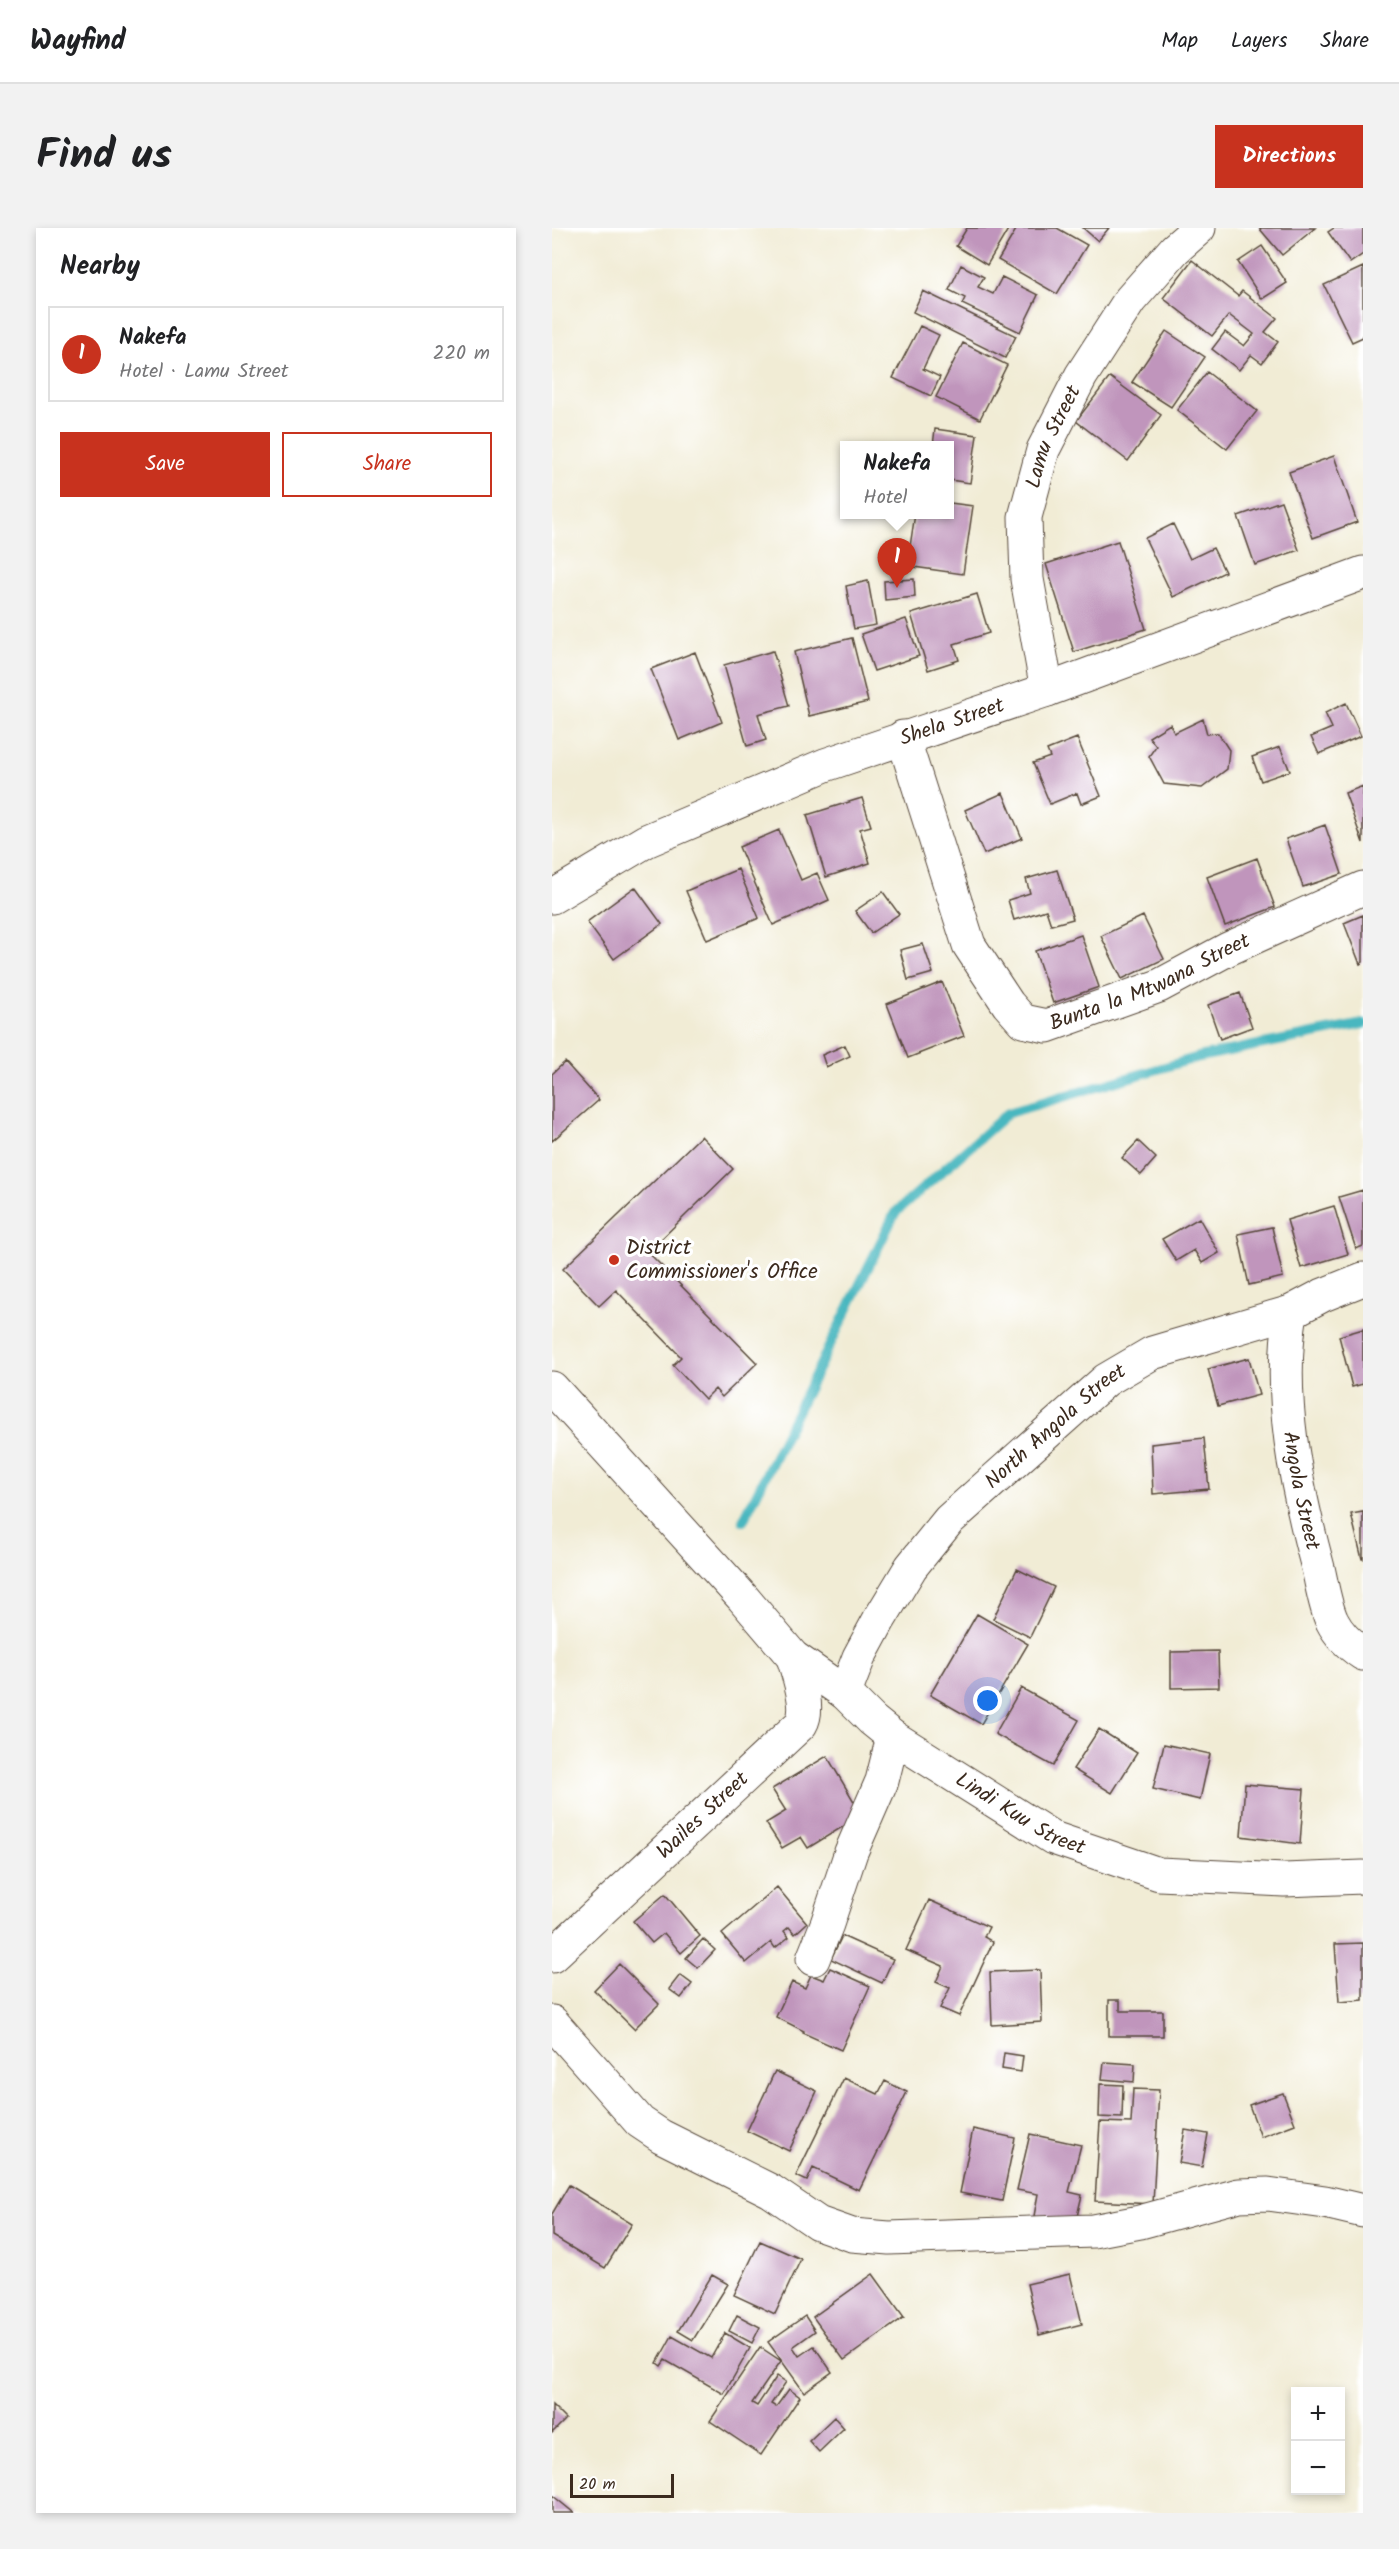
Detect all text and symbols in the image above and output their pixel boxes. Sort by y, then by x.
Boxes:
text: Wayfind [30,19,126,64]
text: Map [1161,25,1198,58]
text: Layers [1231,25,1287,58]
text: Share [1320,25,1369,58]
text: Find us [36,123,172,190]
button: Directions [1215,125,1363,188]
text: Nearby [60,246,140,288]
text: Nakefa [119,321,186,356]
text: 1 [78,338,85,370]
text: 220 m [433,338,490,370]
text: Hotel · Lamu Street [119,356,288,388]
street label: Lamu Street [1017,379,1090,492]
button: Save [60,432,270,497]
button: Share [282,432,492,497]
popup [840,441,954,519]
text: Nakefa [863,447,931,482]
text: Hotel [863,482,907,514]
pin: 1 [878,538,916,588]
street label: Shela Street [895,689,1010,755]
street label: Bunta la Mtwana Street [1045,924,1256,1040]
place label: District Commissioner's Office [626,1232,818,1289]
marker: District Commissioner's Office [607,1253,621,1267]
street label: North Angola Street [977,1355,1133,1497]
street label: Angola Street [1273,1429,1329,1554]
your location [973,1686,1002,1715]
street label: Wailes Street [649,1763,757,1867]
street label: Lindi Kuu Street [949,1764,1090,1865]
map controls [1291,2387,1345,2495]
button: + [1291,2387,1345,2441]
button: − [1291,2441,1345,2495]
scale bar [570,2471,674,2498]
text: 20 m [579,2472,615,2497]

